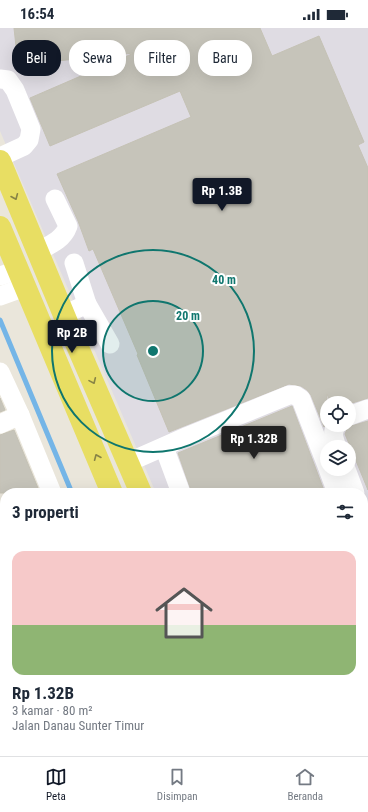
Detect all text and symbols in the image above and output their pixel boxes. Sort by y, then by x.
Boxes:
text: 16:54 [20,5,54,23]
chip: Beli [12,40,61,76]
chip: Sewa [69,40,126,76]
chip: Filter [134,40,190,76]
chip: Baru [198,40,252,76]
pin: Rp 1.3B [185,178,259,212]
text: Rp 1.3B [202,183,242,198]
one-way arrow [10,193,18,201]
text: 40 m [212,273,236,287]
text: 20 m [176,309,200,323]
pin: Rp 2B [44,320,100,354]
text: Rp 2B [57,325,87,340]
centre of rings [146,344,160,358]
one-way arrow [88,377,96,385]
map controls [320,396,356,476]
button: locate [320,396,356,432]
pin: Rp 1.32B [213,426,295,460]
text: Rp 1.32B [230,431,278,446]
button: layers [320,440,356,476]
one-way arrow [94,454,102,462]
icon: filters [334,501,356,523]
text: 3 properti [12,502,79,522]
icon: home [148,577,220,649]
text: Rp 1.32B [12,683,74,703]
text: 3 kamar · 80 m² [12,703,93,718]
text: Jalan Danau Sunter Timur [12,718,144,733]
tab: Peta [45,766,67,803]
tab: Disimpan [157,766,198,803]
tab: Beranda [287,766,323,803]

